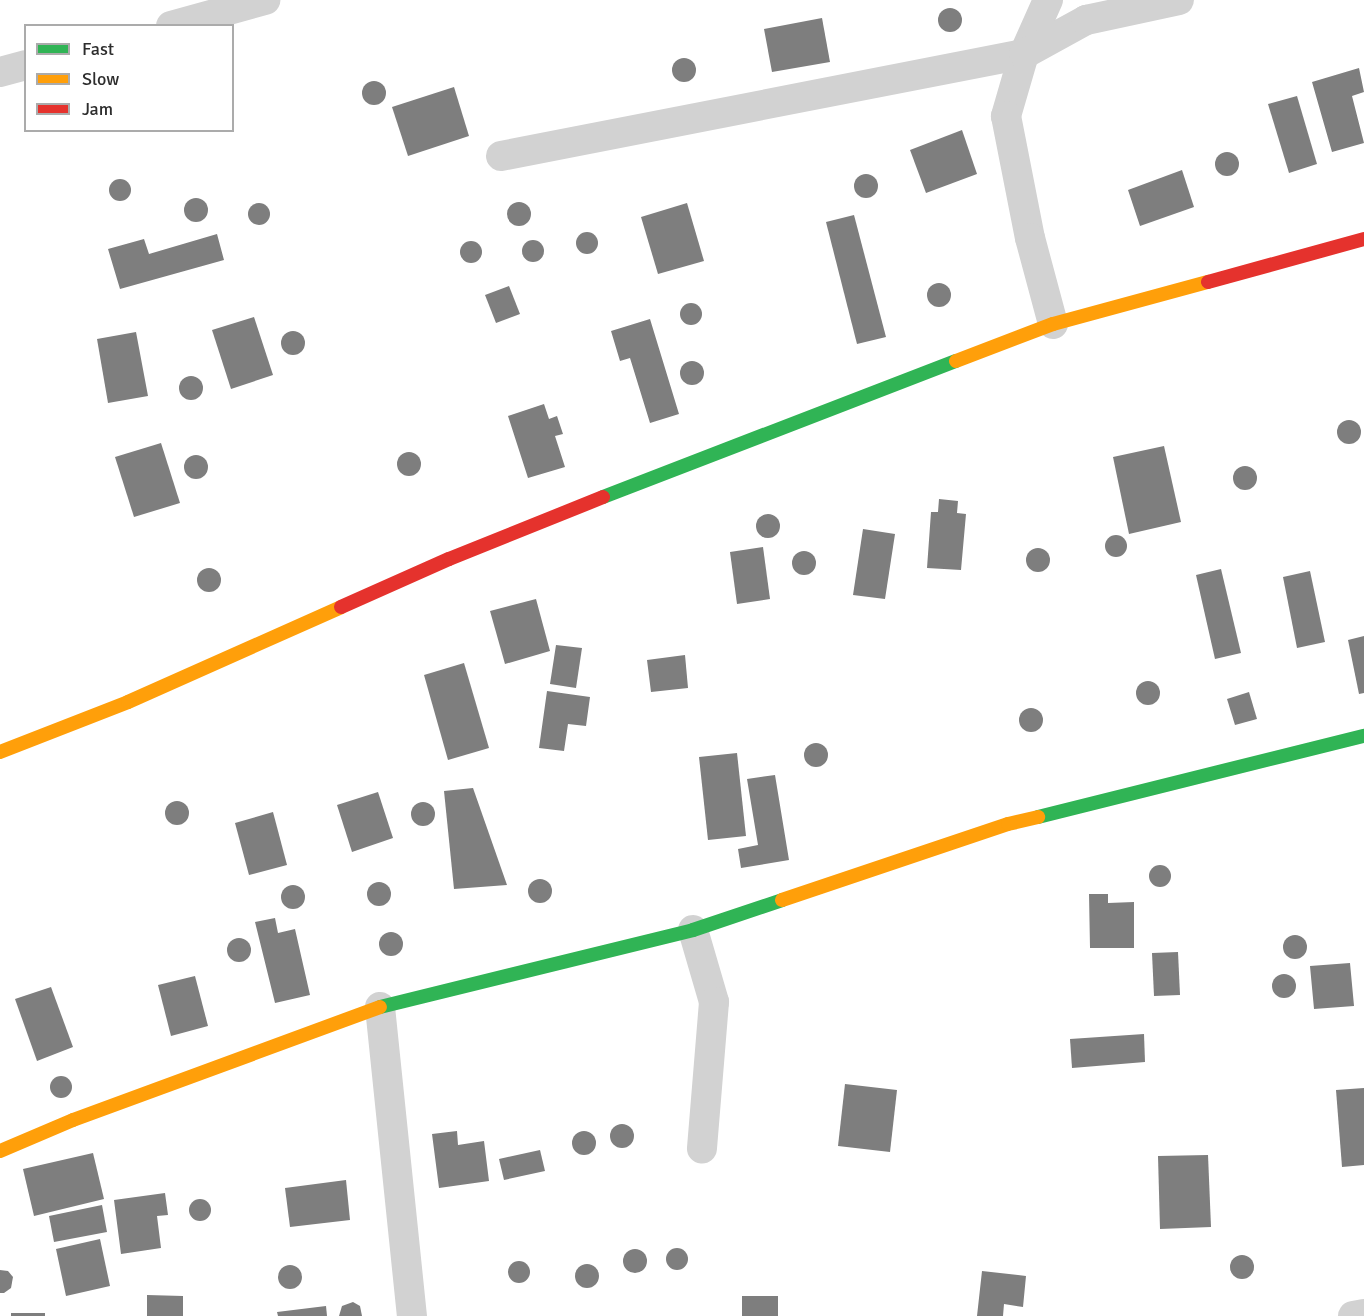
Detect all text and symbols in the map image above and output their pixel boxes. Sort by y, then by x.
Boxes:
legend [24,24,234,132]
text: Fast [82,38,114,60]
text: Slow [82,68,119,90]
text: Jam [82,98,113,120]

